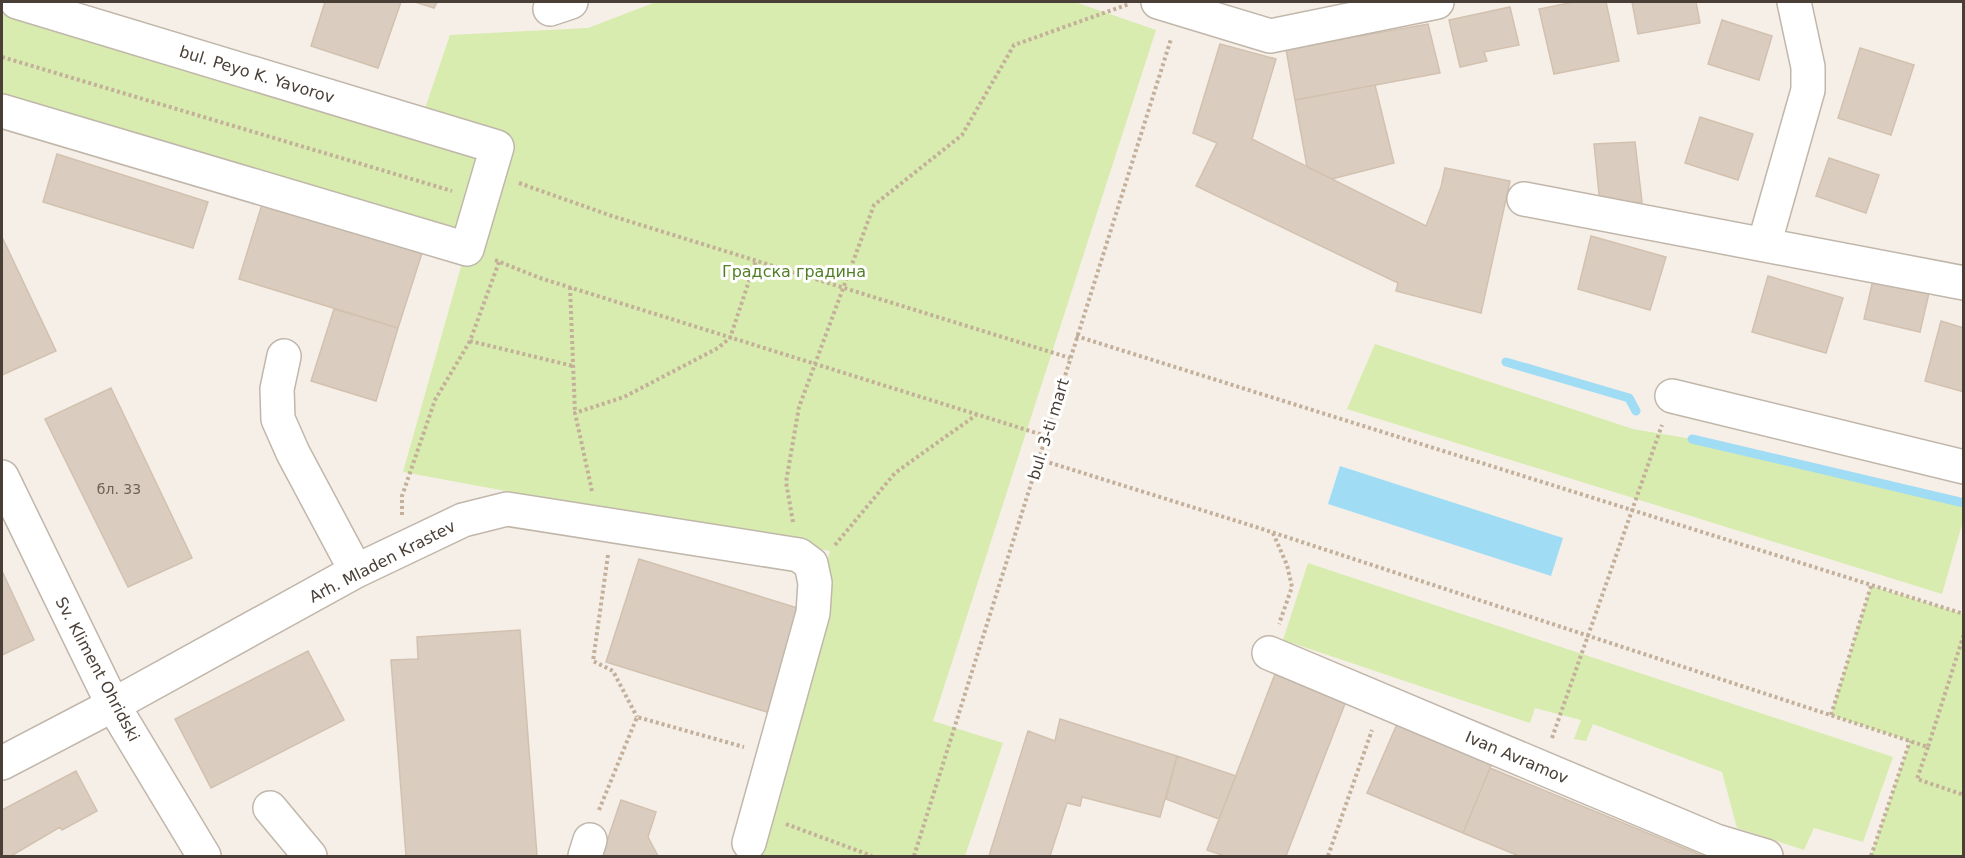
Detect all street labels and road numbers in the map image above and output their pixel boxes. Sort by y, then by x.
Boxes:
street label: bul. Peyo K. Yavorov [177,42,337,107]
street label: bul. 3-ti mart [1024,376,1073,482]
street label: Arh. Mladen Krastev [306,516,459,607]
street label: Sv. Kliment Ohridski [51,594,144,745]
street label: Ivan Avramov [1463,727,1571,788]

